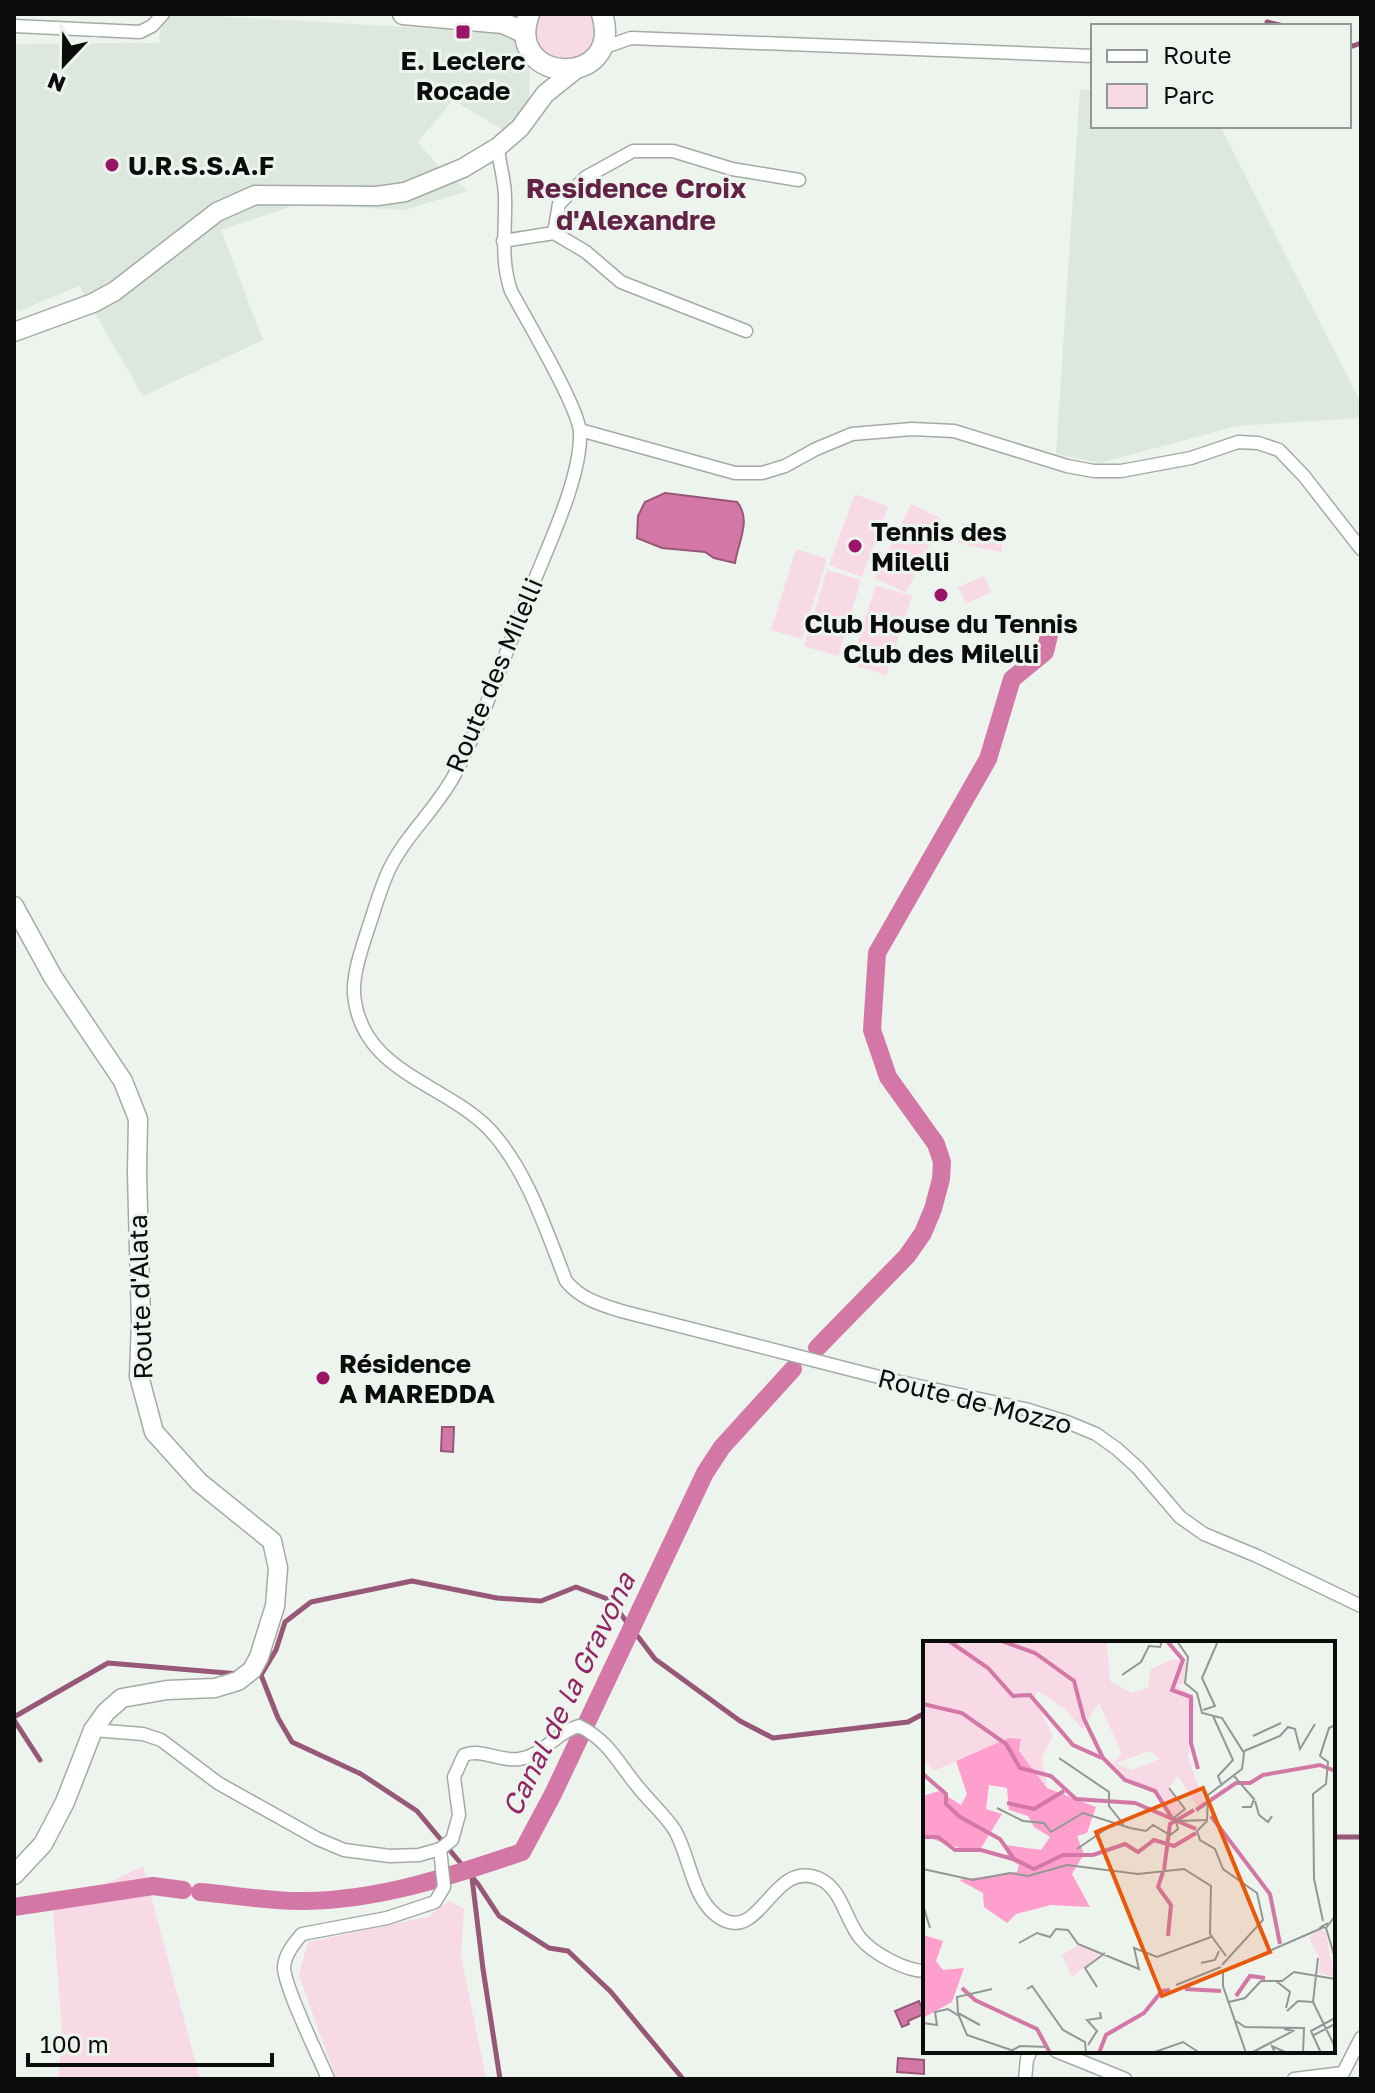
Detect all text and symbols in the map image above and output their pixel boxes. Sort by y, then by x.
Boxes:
marker: E. Leclerc Rocade [454,23,472,41]
north arrow [24,24,104,104]
legend [1091,24,1351,128]
text: Route [1163,40,1232,69]
place label: E. Leclerc Rocade [401,45,525,106]
text: N [44,67,69,99]
text: Parc [1163,80,1214,109]
place label: U.R.S.S.A.F [128,150,274,181]
marker: U.R.S.S.A.F [103,156,121,174]
district label: Residence Croix d'Alexandre [526,171,746,236]
place label: Tennis des Milelli [871,516,1007,577]
marker: Tennis des Milelli [846,537,864,555]
street label: Route des Milelli [439,573,549,777]
marker: Club House du Tennis Club des Milelli [932,586,950,604]
place label: Club House du Tennis Club des Milelli [804,608,1078,669]
street label: Route d'Alata [122,1214,158,1380]
place label: Résidence A MAREDDA [339,1348,496,1409]
street label: Route de Mozzo [875,1362,1075,1440]
marker: Résidence A MAREDDA [314,1369,332,1387]
water label: Canal de la Gravona [495,1566,642,1821]
inset map [923,1641,1335,2053]
scale bar [28,2017,272,2067]
text: 100 m [40,2029,109,2058]

